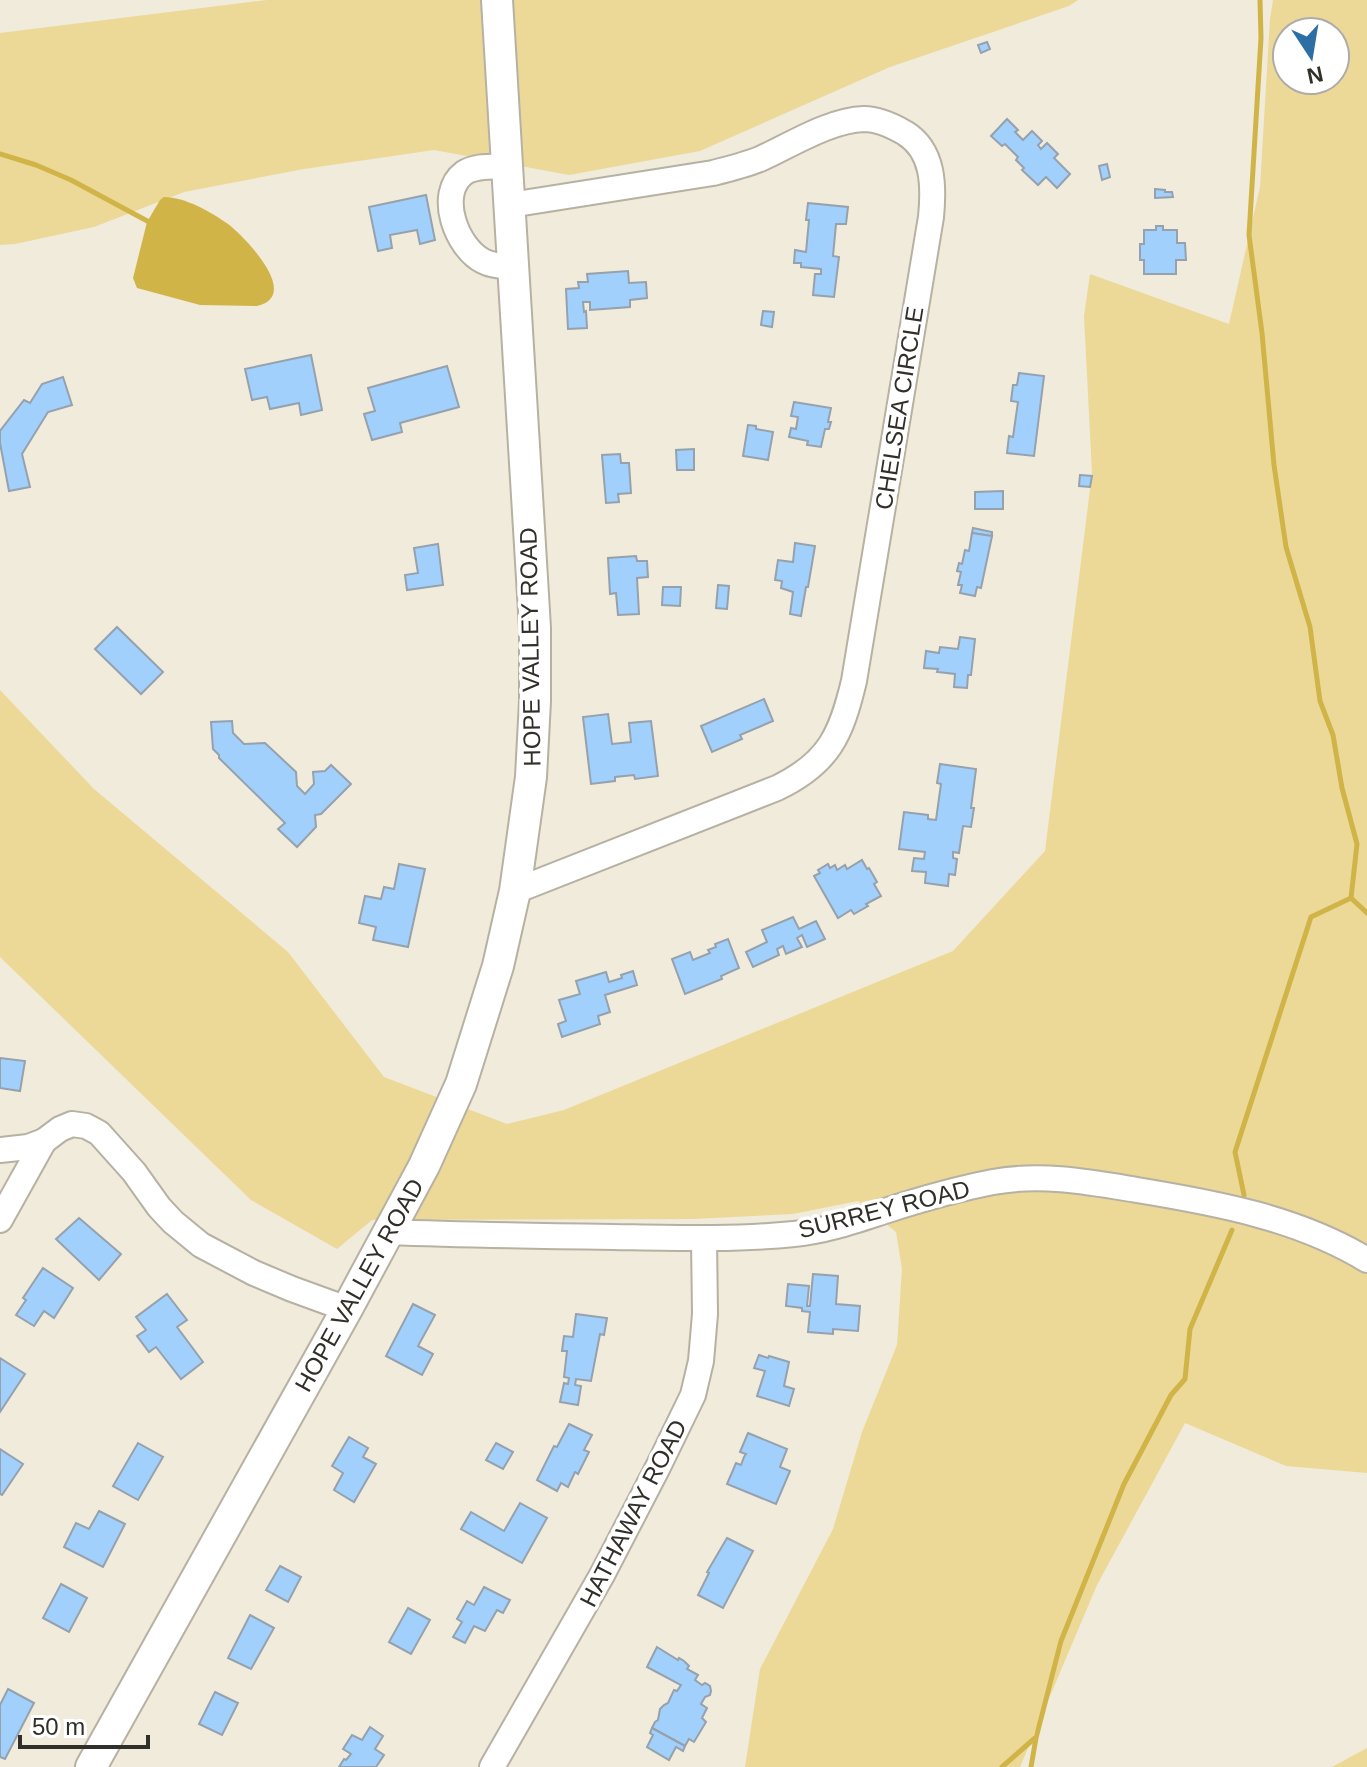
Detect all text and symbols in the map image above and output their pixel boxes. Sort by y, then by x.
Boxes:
north arrow [1271,16,1351,96]
text: N [1305,61,1325,89]
street label: CHELSEA CIRCLE [870,304,928,512]
street label: HOPE VALLEY ROAD [514,527,546,767]
street label: HOPE VALLEY ROAD [289,1174,429,1396]
street label: SURREY ROAD [796,1175,972,1243]
street label: HATHAWAY ROAD [574,1415,692,1611]
scale bar [20,1699,148,1749]
text: 50 m [32,1713,85,1740]

